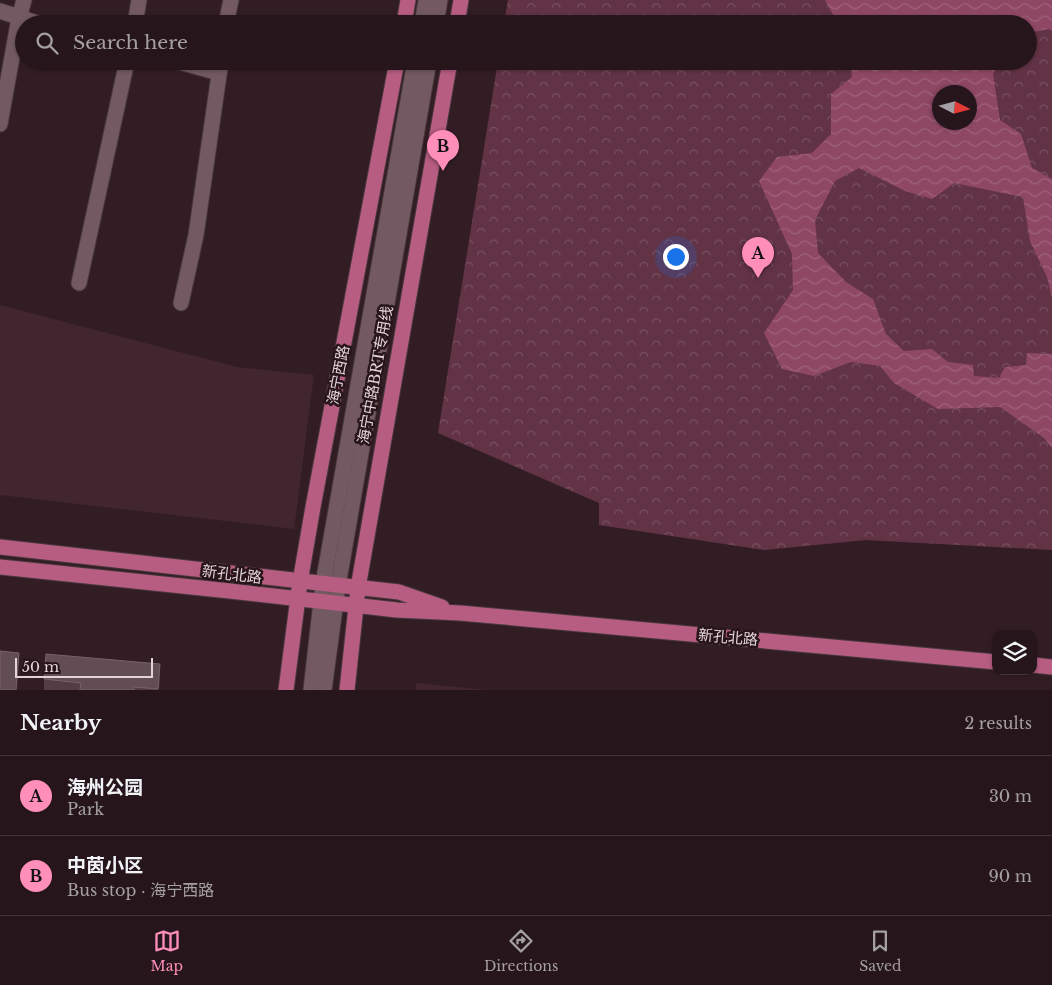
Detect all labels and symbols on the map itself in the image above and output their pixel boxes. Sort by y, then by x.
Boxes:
north arrow [932,85,977,130]
pin: B [427,130,459,171]
pin: A [742,237,774,278]
your location [663,244,689,270]
street label: 海宁中路BRT专用线 [353,304,397,446]
street label: 海宁西路 [323,344,353,406]
street label: 新孔北路 [201,561,263,587]
street label: 新孔北路 [697,625,759,649]
scale bar [15,655,152,678]

